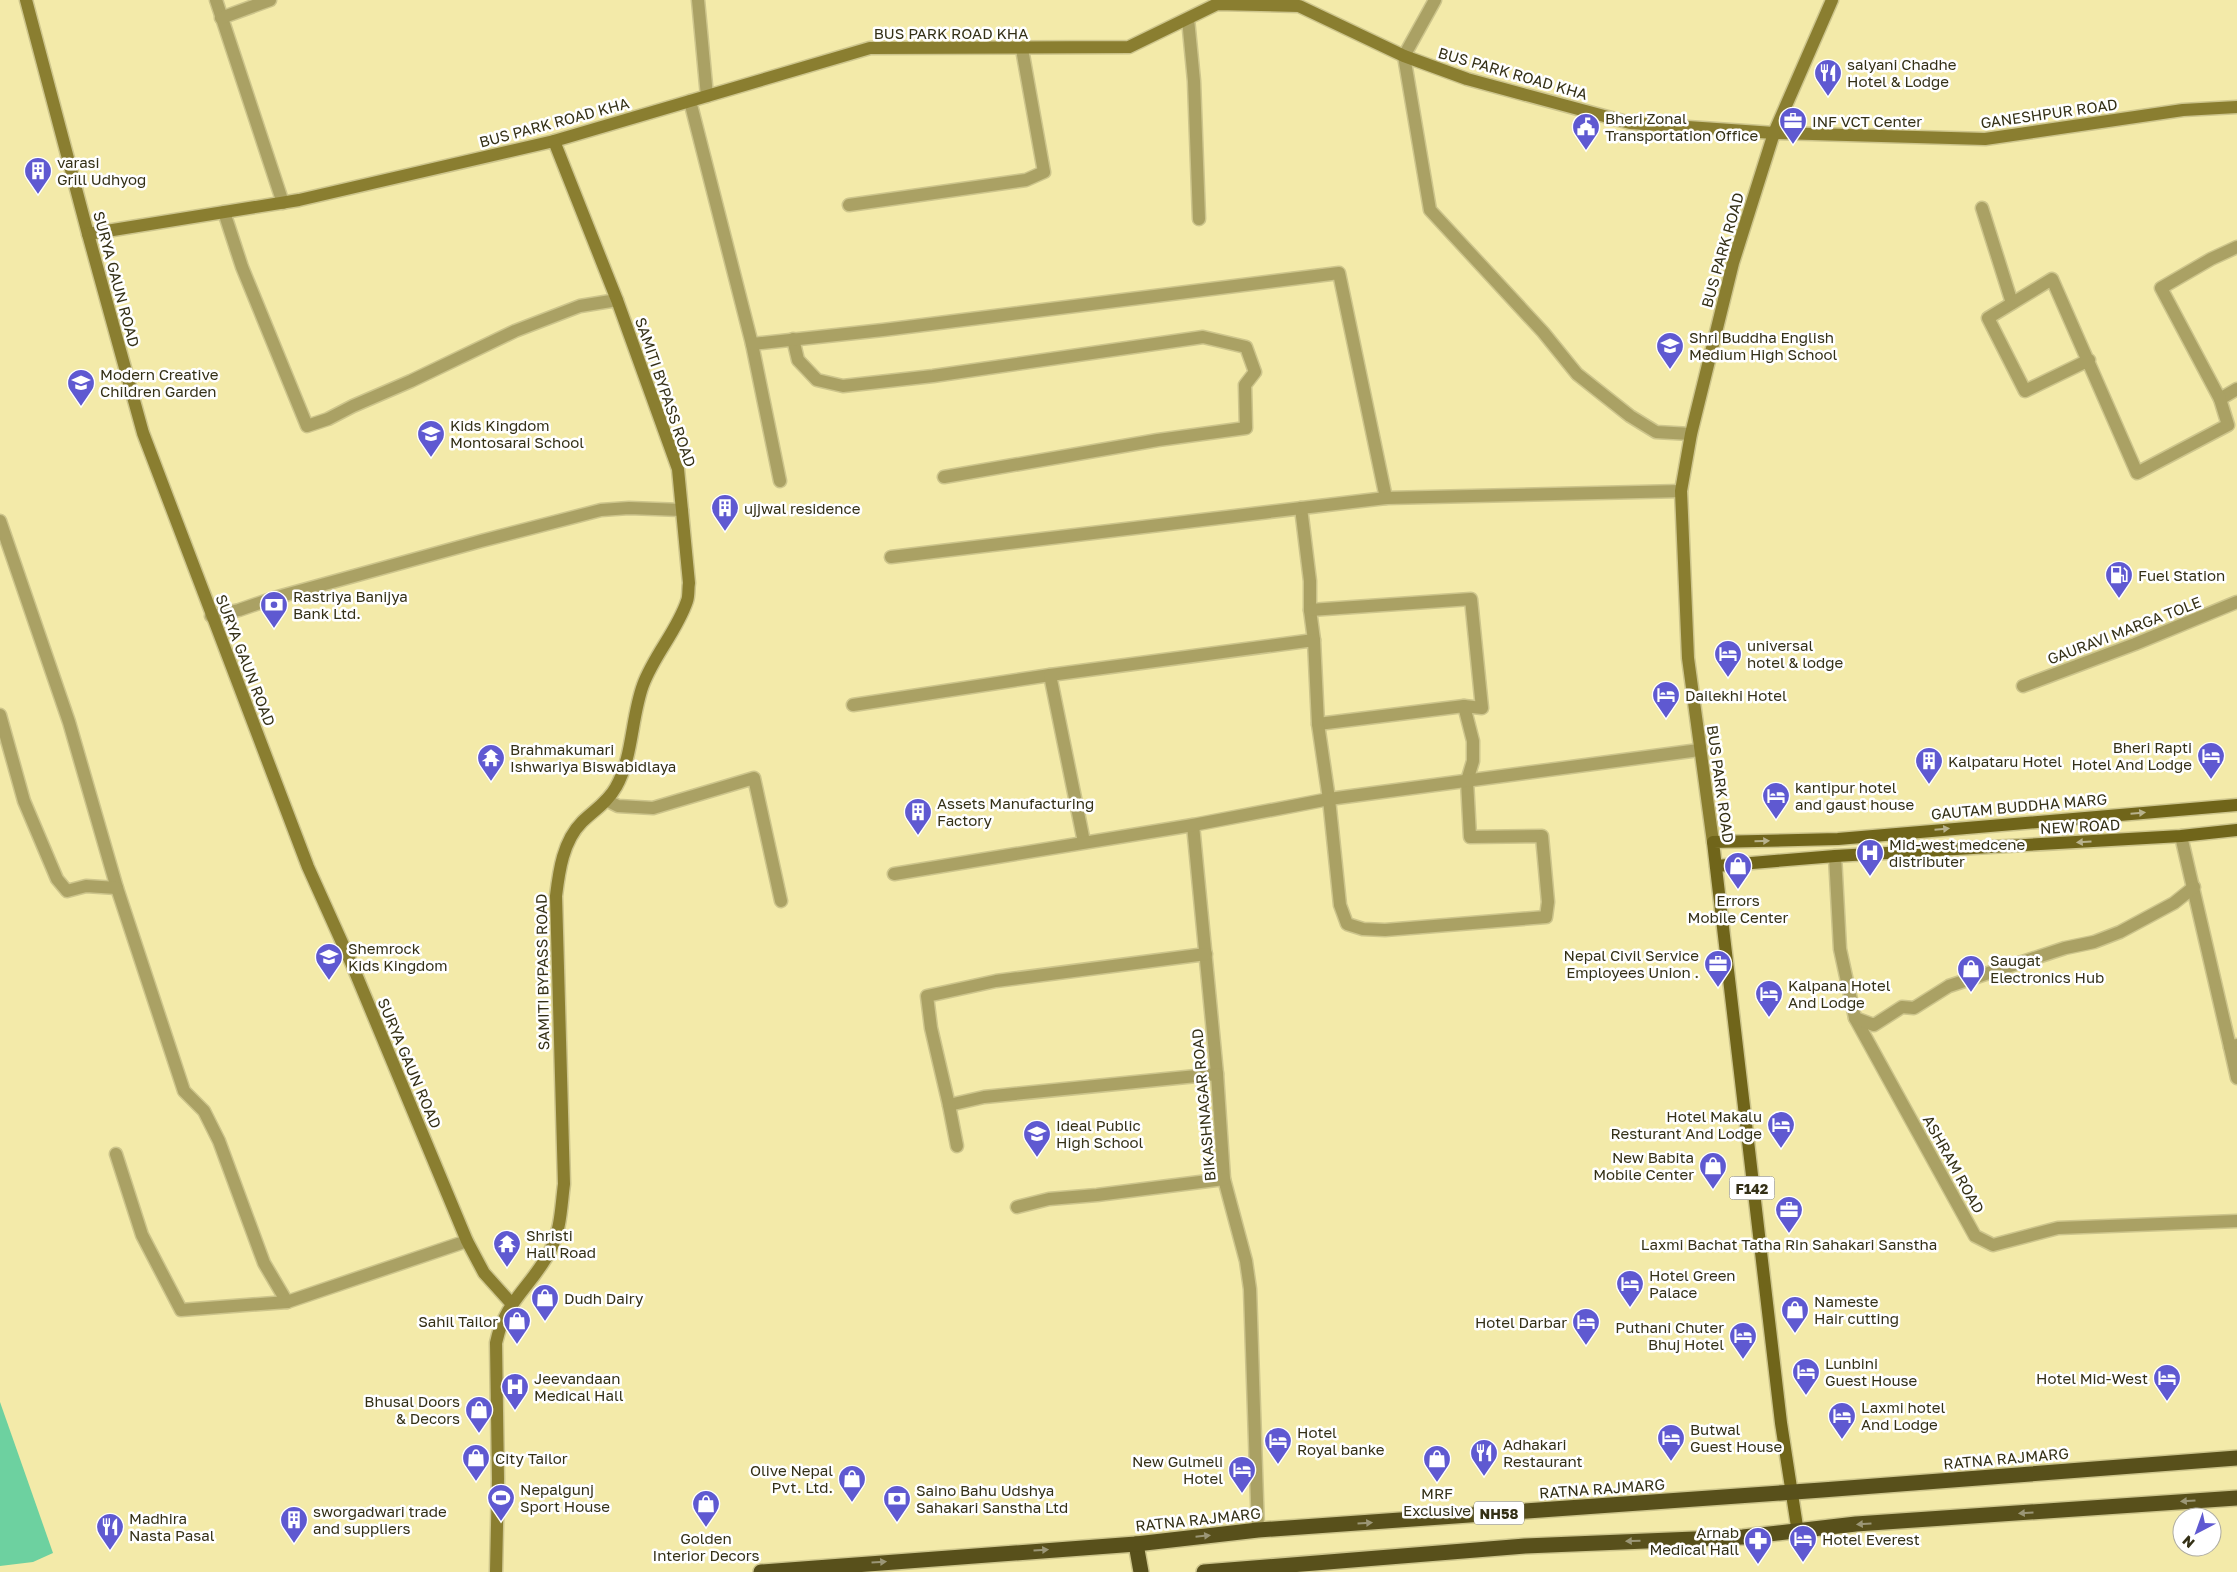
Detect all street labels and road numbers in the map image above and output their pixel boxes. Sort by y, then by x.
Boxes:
street label: BUS PARK ROAD KHA [874,24,1028,42]
street label: BUS PARK ROAD KHA [1436,43,1590,103]
street label: BUS PARK ROAD KHA [477,93,631,151]
street label: GANESHPUR ROAD [1979,94,2119,132]
street label: BUS PARK ROAD [1697,190,1747,310]
street label: SURYA GAUN ROAD [90,209,144,349]
street label: SAMITI BYPASS ROAD [632,315,700,469]
street label: SURYA GAUN ROAD [213,592,279,728]
street label: GAURAVI MARGA TOLE [2045,592,2203,668]
street label: BUS PARK ROAD [1704,724,1738,844]
street label: GAUTAM BUDDHA MARG [1930,789,2108,823]
street label: NEW ROAD [2039,815,2121,837]
street label: SAMITI BYPASS ROAD [532,893,552,1051]
street label: SURYA GAUN ROAD [374,995,446,1131]
street label: BIKASHNAGAR ROAD [1187,1028,1219,1182]
street label: ASHRAM ROAD [1920,1112,1988,1216]
road number: F142 [1730,1176,1774,1200]
street label: RATNA RAJMARG [1942,1444,2070,1472]
street label: RATNA RAJMARG [1539,1475,1665,1501]
road number: NH58 [1474,1502,1524,1525]
street label: RATNA RAJMARG [1134,1503,1262,1535]

